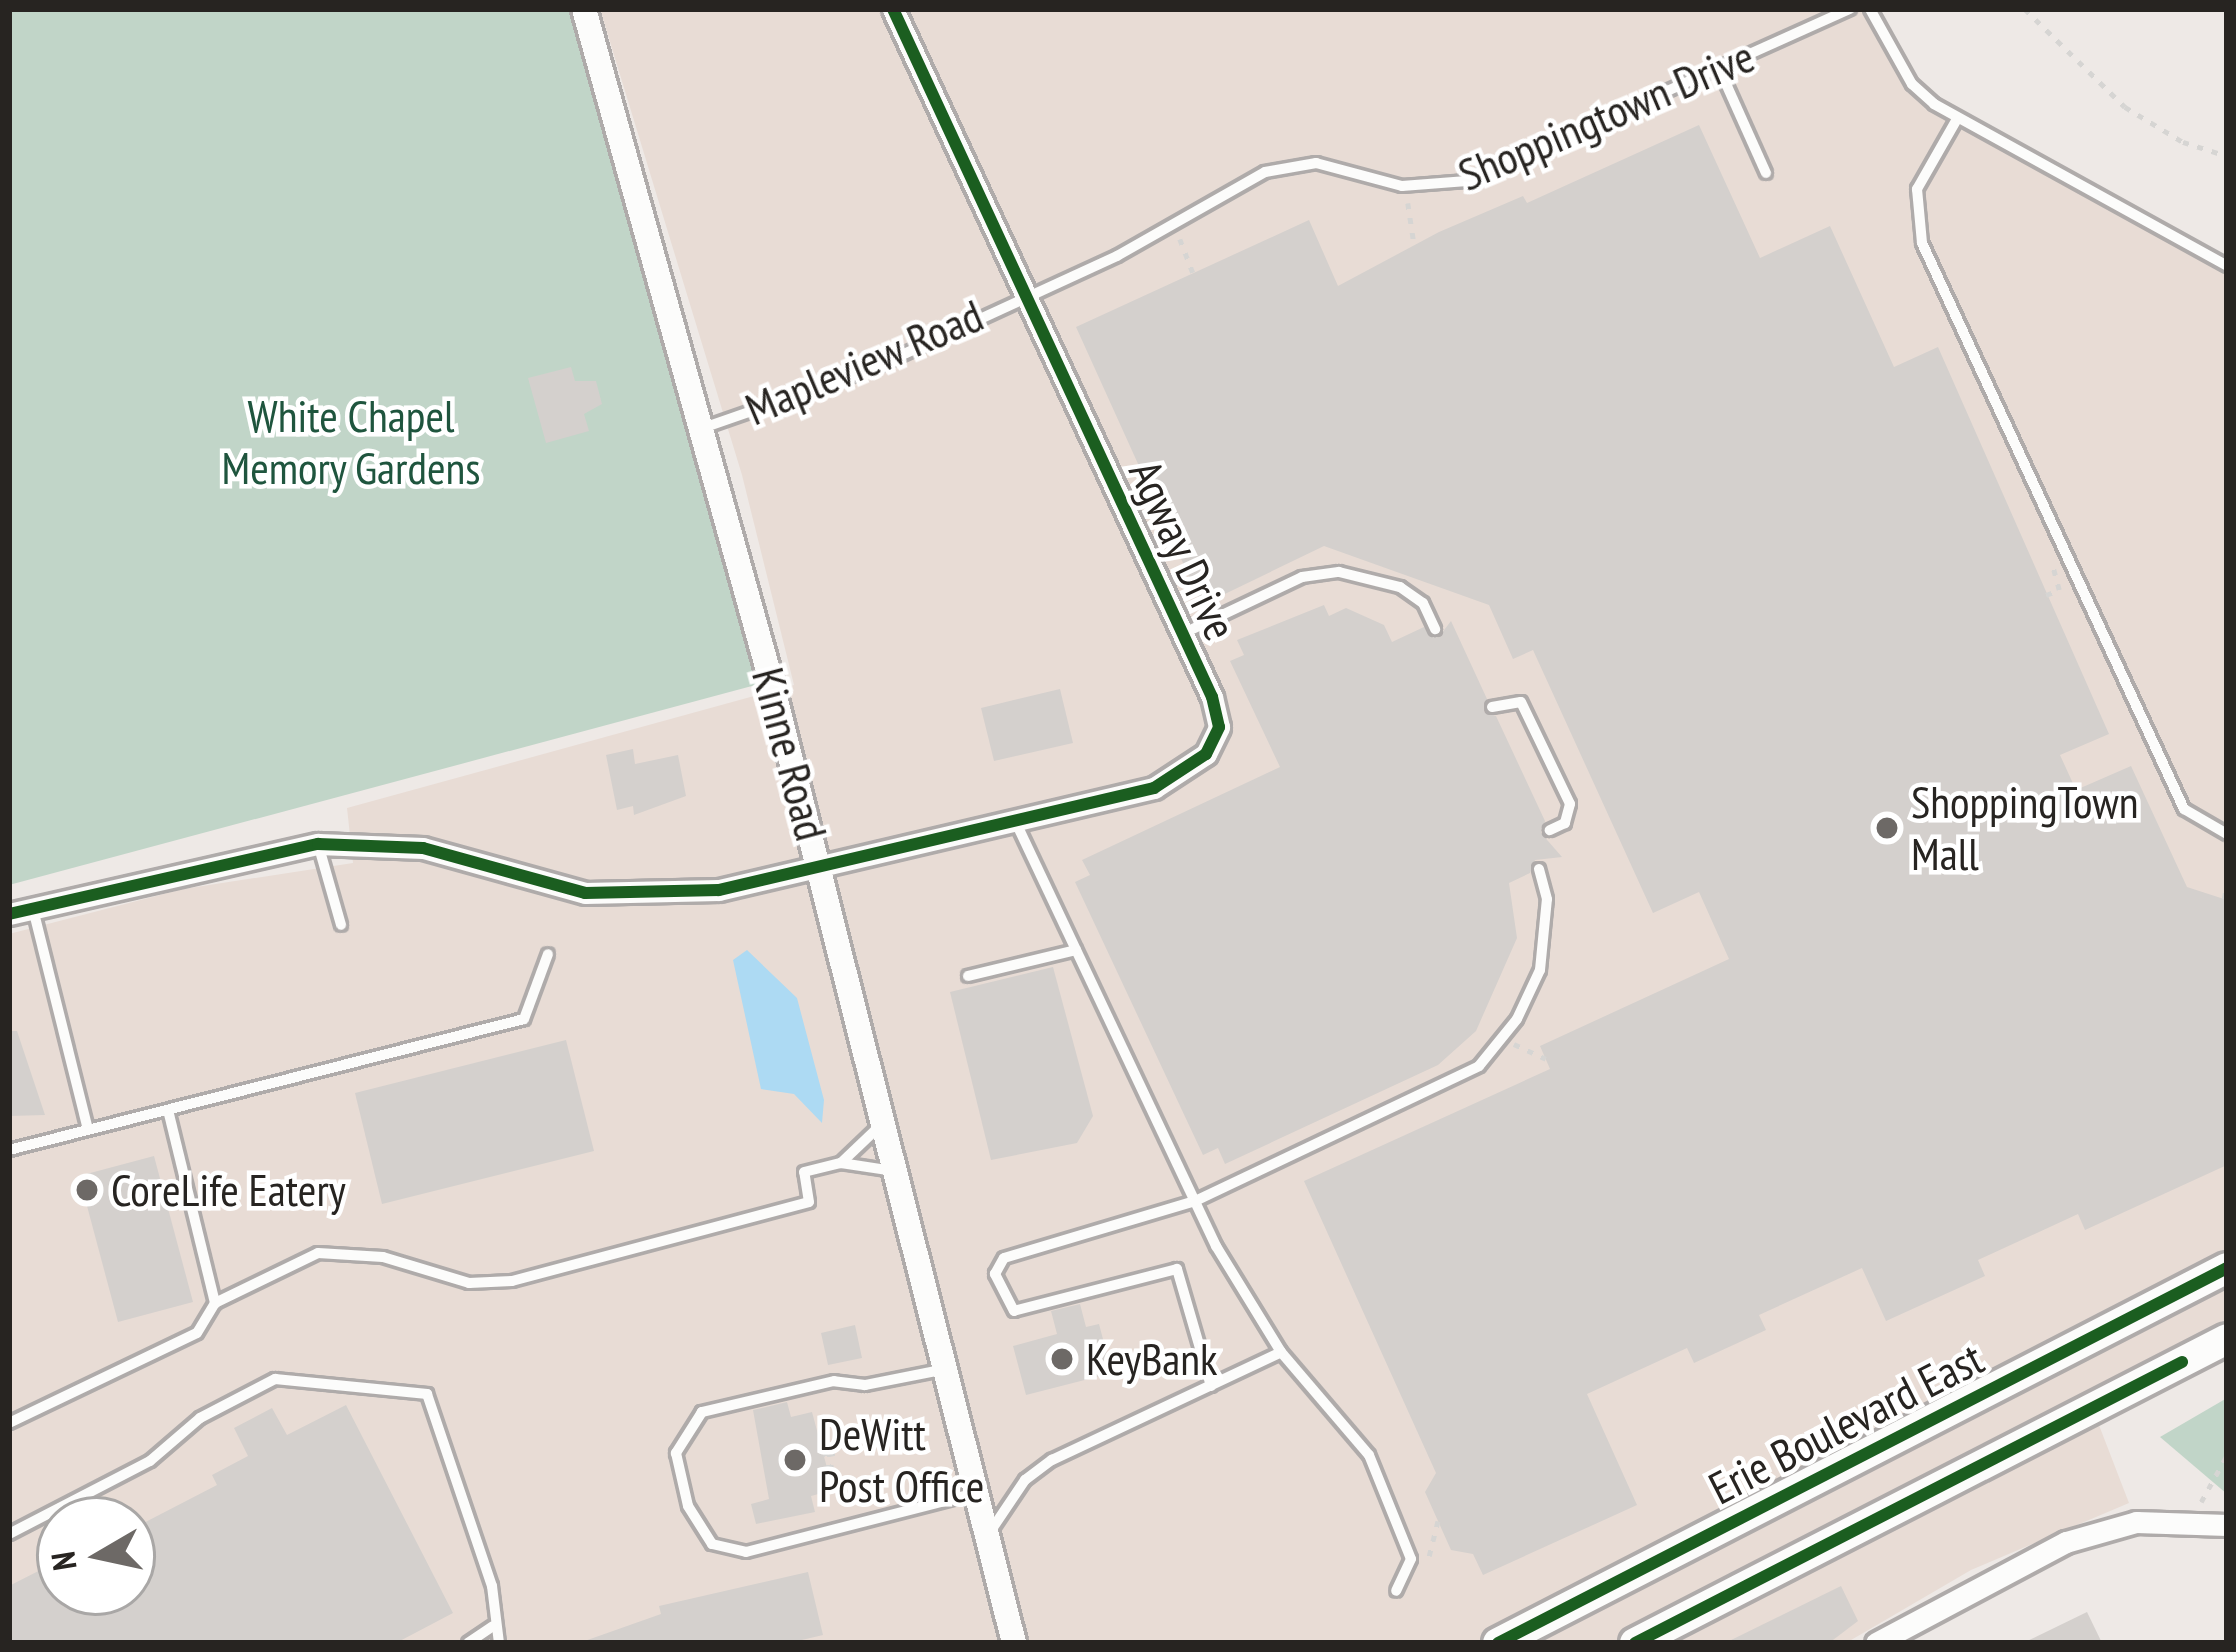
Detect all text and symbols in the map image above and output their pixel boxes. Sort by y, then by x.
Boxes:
street label: Shoppingtown Drive [1450,29,1762,201]
street label: Mapleview Road [737,288,991,436]
park label: White Chapel Memory Gardens [221,389,481,495]
street label: Agway Drive [1118,451,1248,649]
street label: Kinne Road [741,662,839,846]
place label: ShoppingTown Mall [1911,775,2138,881]
marker: ShoppingTown Mall [1874,815,1900,841]
place label: CoreLife Eatery [111,1163,346,1217]
marker: CoreLife Eatery [74,1177,100,1203]
street label: Erie Boulevard East [1700,1331,1992,1515]
place label: KeyBank [1086,1332,1218,1386]
marker: KeyBank [1049,1346,1075,1372]
place label: DeWitt Post Office [819,1407,984,1513]
marker: DeWitt Post Office [782,1447,808,1473]
north arrow [36,1496,156,1616]
text: N [40,1549,86,1573]

